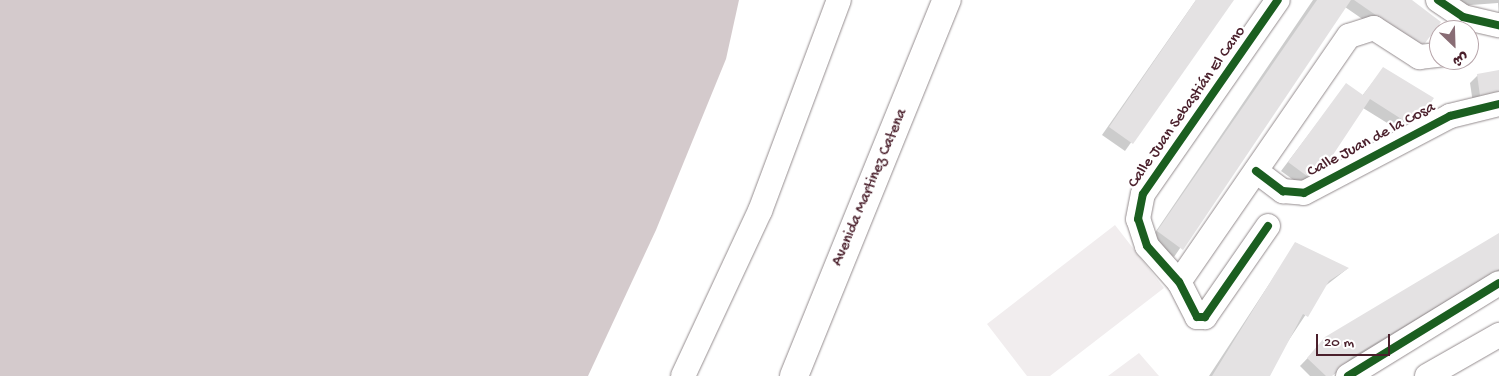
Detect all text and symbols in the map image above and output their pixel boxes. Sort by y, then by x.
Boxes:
north arrow [1429,20,1479,70]
street label: Calle Juan Sebastián El Cano [1125,24,1251,192]
text: ش [1449,47,1470,69]
street label: Calle Juan de la Cosa [1305,99,1439,183]
street label: Avenida Martinez Catena [829,106,913,270]
scale bar [1319,324,1393,356]
text: 20 m [1324,334,1354,352]

